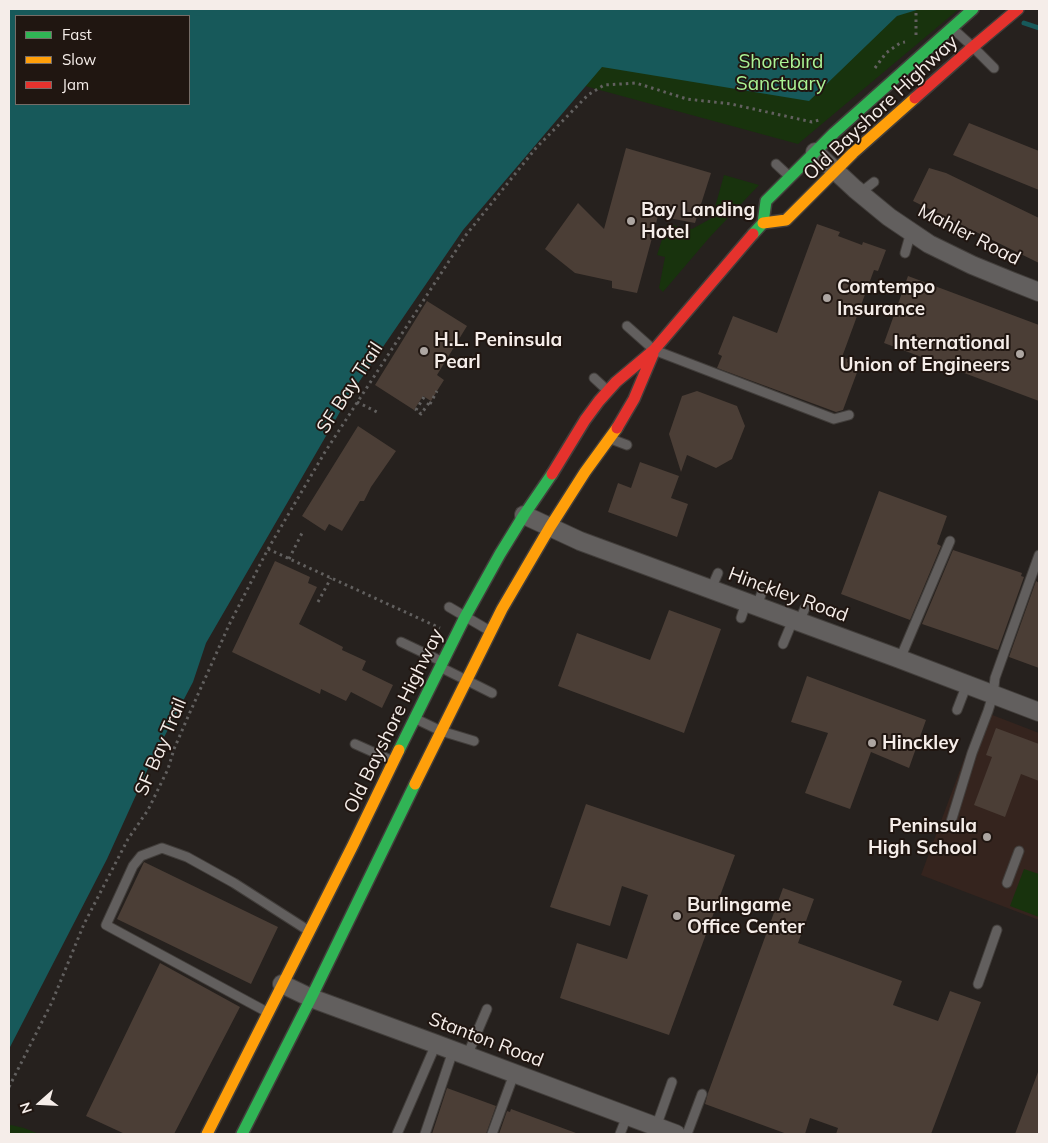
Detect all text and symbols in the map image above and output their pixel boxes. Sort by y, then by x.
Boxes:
legend [15,15,190,105]
text: Fast [62,25,92,44]
street label: Old Bayshore Highway [799,31,963,185]
text: Slow [62,50,96,69]
park label: Shorebird Sanctuary [736,51,826,95]
text: Jam [62,75,89,94]
place label: Bay Landing Hotel [641,199,755,243]
street label: Mahler Road [914,199,1024,271]
marker: Bay Landing Hotel [625,215,637,227]
place label: Comtempo Insurance [837,276,935,320]
marker: Comtempo Insurance [821,292,833,304]
place label: H.L. Peninsula Pearl [434,329,562,373]
place label: International Union of Engineers [840,332,1010,376]
street label: SF Bay Trail [312,338,388,438]
marker: H.L. Peninsula Pearl [418,345,430,357]
marker: International Union of Engineers [1014,348,1026,360]
street label: Hinckley Road [725,563,851,627]
street label: Old Bayshore Highway [339,625,449,817]
street label: SF Bay Trail [130,695,192,799]
place label: Hinckley [882,732,959,754]
marker: Hinckley [866,737,878,749]
place label: Peninsula High School [868,815,977,859]
marker: Peninsula High School [981,831,993,843]
place label: Burlingame Office Center [687,894,805,938]
marker: Burlingame Office Center [671,910,683,922]
street label: Stanton Road [425,1008,547,1072]
north arrow [15,1078,65,1128]
text: N [16,1100,36,1116]

